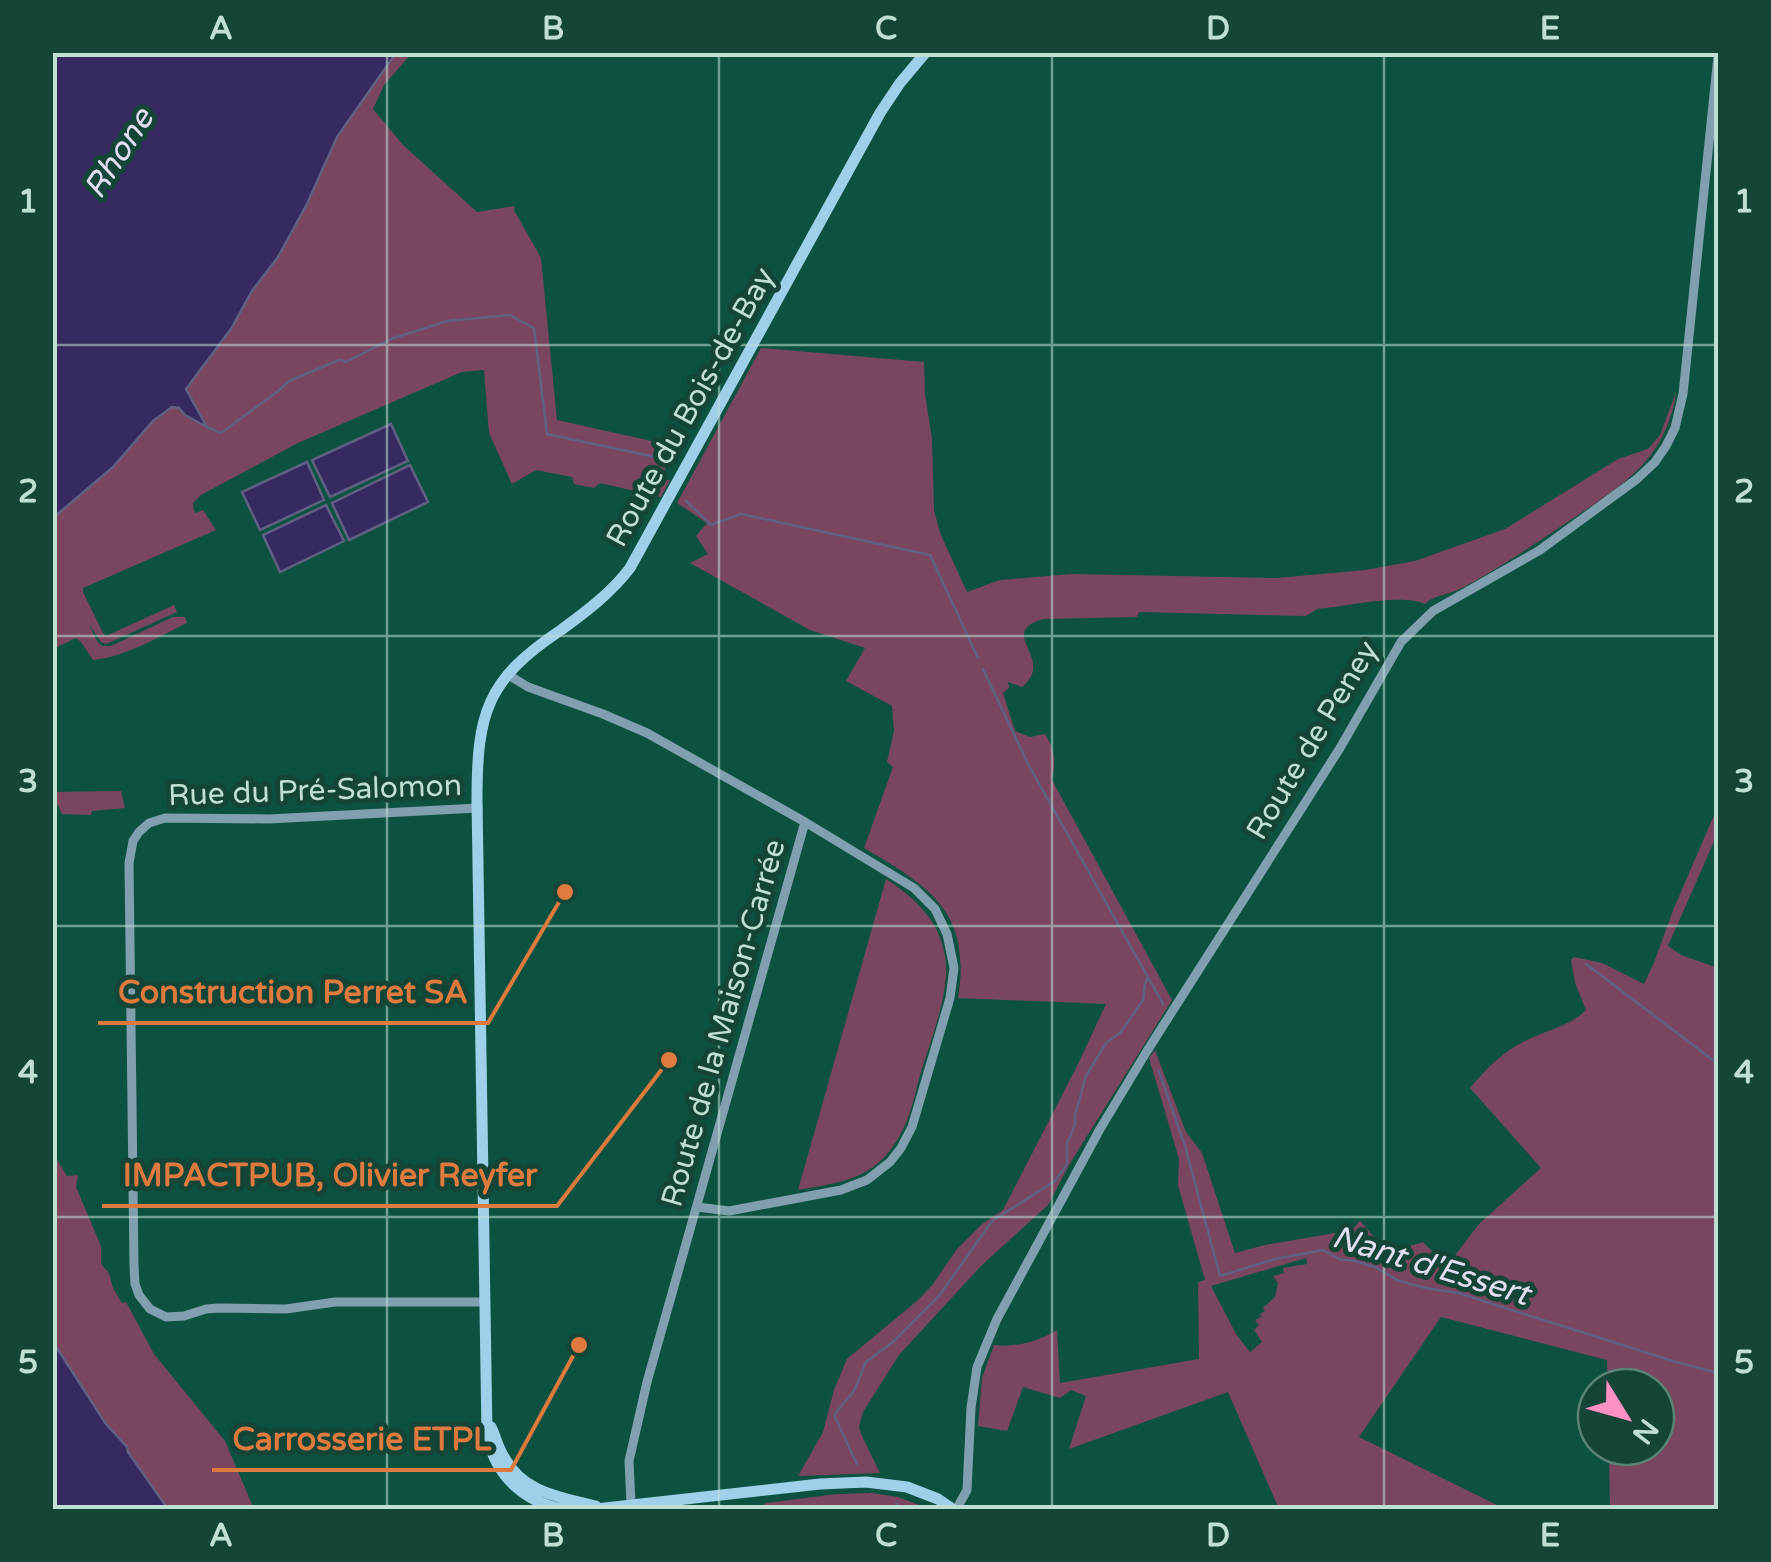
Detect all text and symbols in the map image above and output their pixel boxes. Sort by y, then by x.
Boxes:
text: A [209,10,233,48]
text: B [542,10,564,48]
text: C [875,10,897,48]
text: D [1206,10,1230,48]
text: E [1540,10,1560,48]
water label: Rhone [76,100,163,206]
text: 1 [18,183,38,221]
text: 1 [1734,183,1754,221]
street label: Route du Bois-de-Bay [598,261,783,553]
text: 2 [18,473,38,511]
text: 2 [1734,473,1754,511]
street label: Route de Peney [1238,634,1386,846]
text: 3 [18,763,38,801]
text: 3 [1734,763,1754,801]
street label: Rue du Pré-Salomon [167,767,463,814]
street label: Route de la Maison-Carrée [653,835,794,1211]
callout: Construction Perret SA [98,961,488,1023]
text: Construction Perret SA [118,974,468,1012]
text: 4 [18,1054,38,1092]
text: 4 [1734,1054,1754,1092]
callout: IMPACTPUB, Olivier Reyfer [102,1144,557,1206]
text: IMPACTPUB, Olivier Reyfer [123,1157,538,1195]
water label: Nant d'Essert [1328,1218,1537,1315]
text: 5 [18,1344,38,1382]
text: 5 [1734,1344,1754,1382]
north arrow [1576,1367,1676,1467]
callout: Carrosserie ETPL [212,1408,511,1470]
text: N [1625,1412,1666,1451]
text: Carrosserie ETPL [232,1421,492,1459]
text: A [209,1517,233,1555]
text: B [542,1517,564,1555]
text: C [875,1517,897,1555]
text: D [1206,1517,1230,1555]
text: E [1540,1517,1560,1555]

